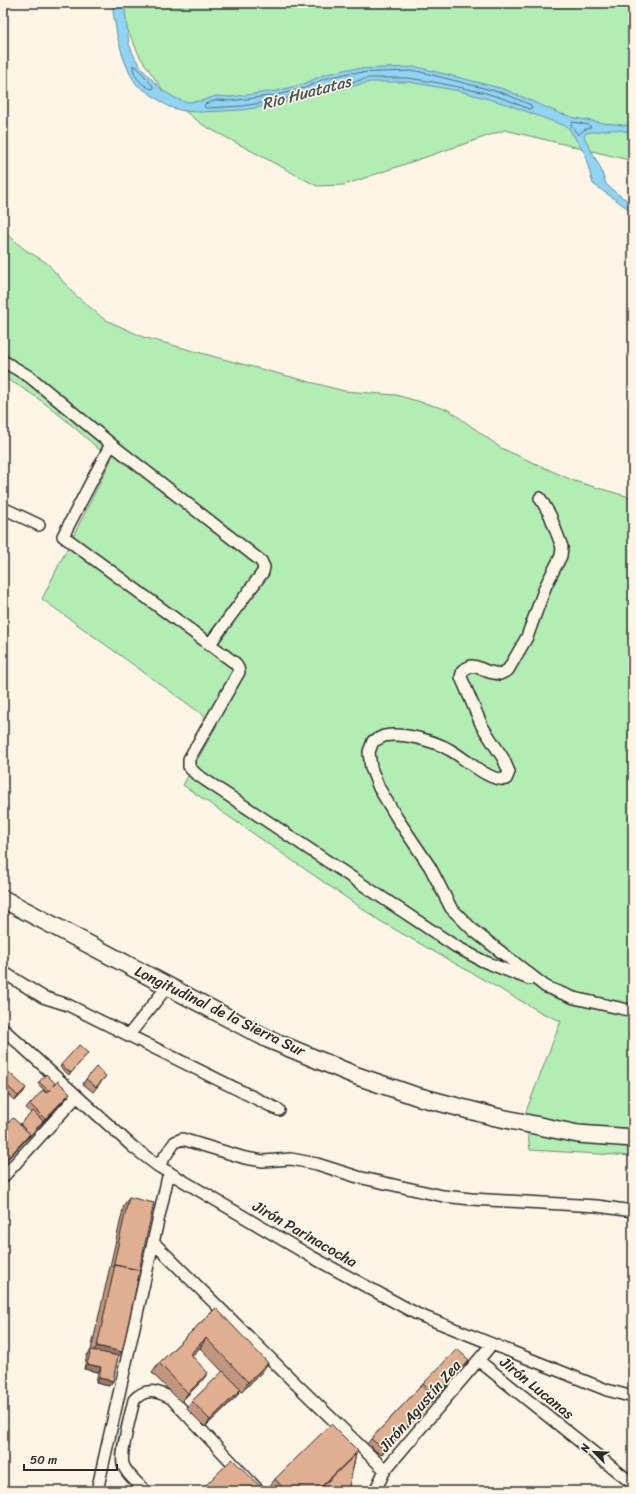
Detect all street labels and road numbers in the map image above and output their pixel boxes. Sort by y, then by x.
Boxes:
street label: Longitudinal de la Sierra Sur [130,958,311,1064]
street label: Jirón Parinacocha [247,1193,363,1275]
street label: Jirón Lucanas [493,1349,580,1426]
street label: Jirón Agustín Zea [372,1354,468,1459]

